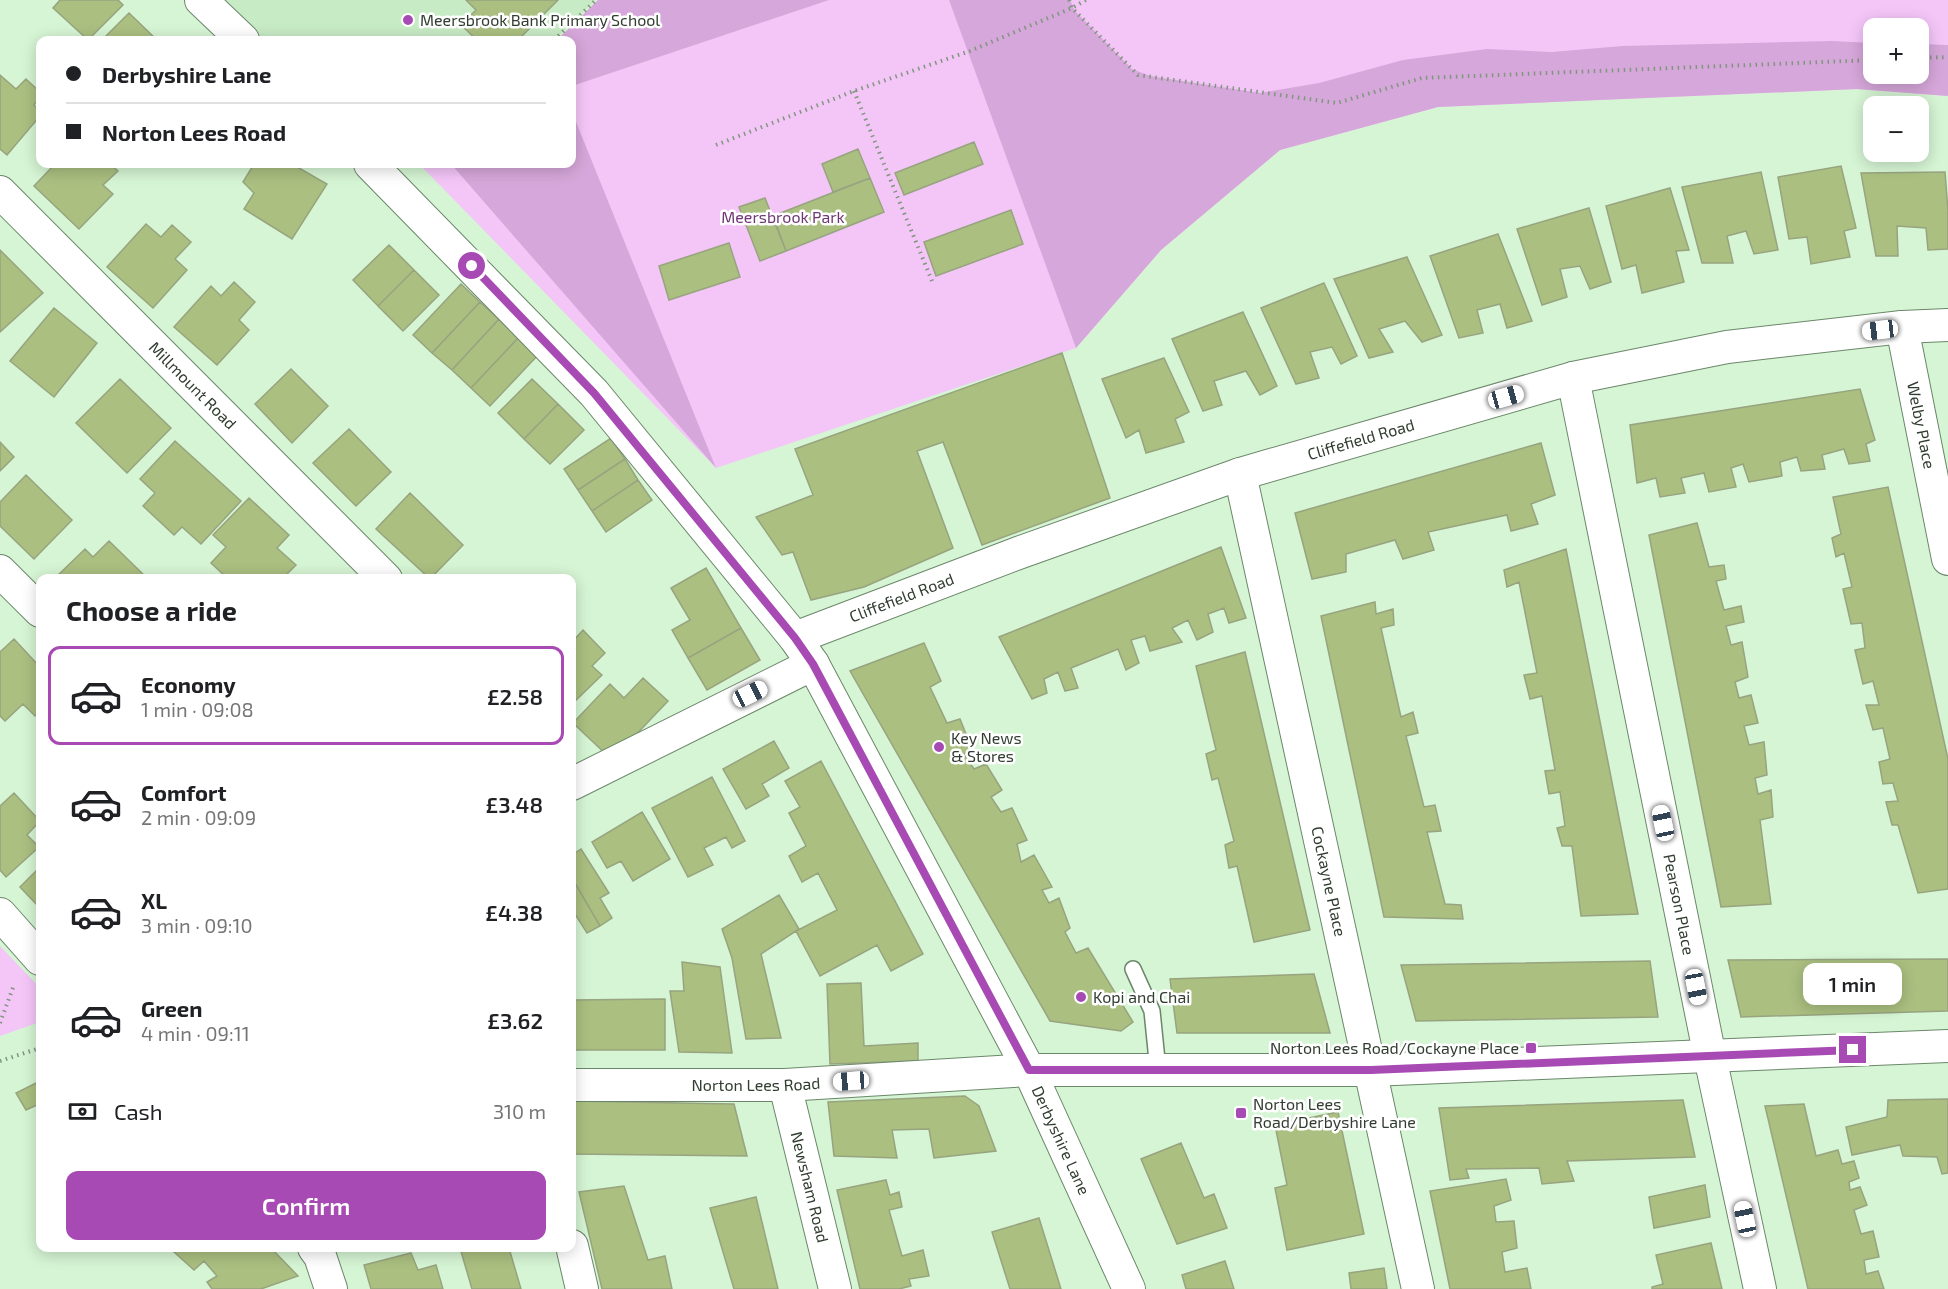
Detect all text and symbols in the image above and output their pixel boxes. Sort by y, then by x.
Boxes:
place label: Meersbrook Bank Primary School [420,10,660,29]
marker: Meersbrook Bank Primary School [401,13,415,27]
map controls [1863,18,1929,162]
button: + [1863,18,1929,84]
text: Derbyshire Lane [102,61,271,87]
button: − [1863,96,1929,162]
text: Norton Lees Road [102,119,286,145]
park label: Meersbrook Park [721,207,845,226]
route start [458,252,485,279]
car [1861,319,1899,341]
street label: Millmount Road [146,337,241,433]
street label: Welby Place [1904,380,1940,470]
car [1486,383,1526,411]
street label: Cliffefield Road [1305,414,1416,463]
street label: Cliffefield Road [846,568,956,625]
text: Choose a ride [66,594,237,626]
icon: car [69,669,123,723]
text: Economy [141,671,236,697]
car [730,678,770,710]
text: £2.58 [487,683,543,709]
text: 1 min · 09:08 [141,697,254,721]
place label: Key News & Stores [951,728,1022,765]
marker: Key News & Stores [932,740,946,754]
icon: car [69,777,123,831]
text: Comfort [141,779,226,805]
text: £3.48 [485,791,543,817]
car [1650,804,1676,842]
text: 2 min · 09:09 [141,805,256,829]
street label: Cockayne Place [1308,824,1351,938]
street label: Pearson Place [1660,852,1699,956]
icon: car [69,885,123,939]
text: XL [141,887,167,913]
text: £4.38 [485,899,543,925]
text: 3 min · 09:10 [141,913,253,937]
callout: 1 min [1804,963,1902,1005]
car [1684,968,1708,1006]
text: 1 min [1829,972,1876,996]
place label: Kopi and Chai [1093,987,1190,1006]
marker: Kopi and Chai [1074,990,1088,1004]
icon: car [69,993,123,1047]
text: Green [141,995,203,1021]
text: £3.62 [487,1007,543,1033]
text: 4 min · 09:11 [141,1021,250,1045]
route end [1839,1036,1866,1063]
place label: Norton Lees Road/Cockayne Place [1270,1038,1519,1057]
marker: Norton Lees Road/Cockayne Place [1524,1041,1538,1055]
car [832,1071,870,1091]
street label: Norton Lees Road [692,1073,821,1094]
street label: Derbyshire Lane [1028,1083,1095,1198]
place label: Norton Lees Road/Derbyshire Lane [1253,1094,1416,1131]
icon: cash [66,1095,99,1128]
text: Cash [114,1098,163,1124]
text: 310 m [493,1099,546,1123]
marker: Norton Lees Road/Derbyshire Lane [1234,1106,1248,1120]
street label: Newsham Road [788,1129,833,1244]
button: Confirm [66,1171,546,1240]
car [1732,1200,1758,1238]

